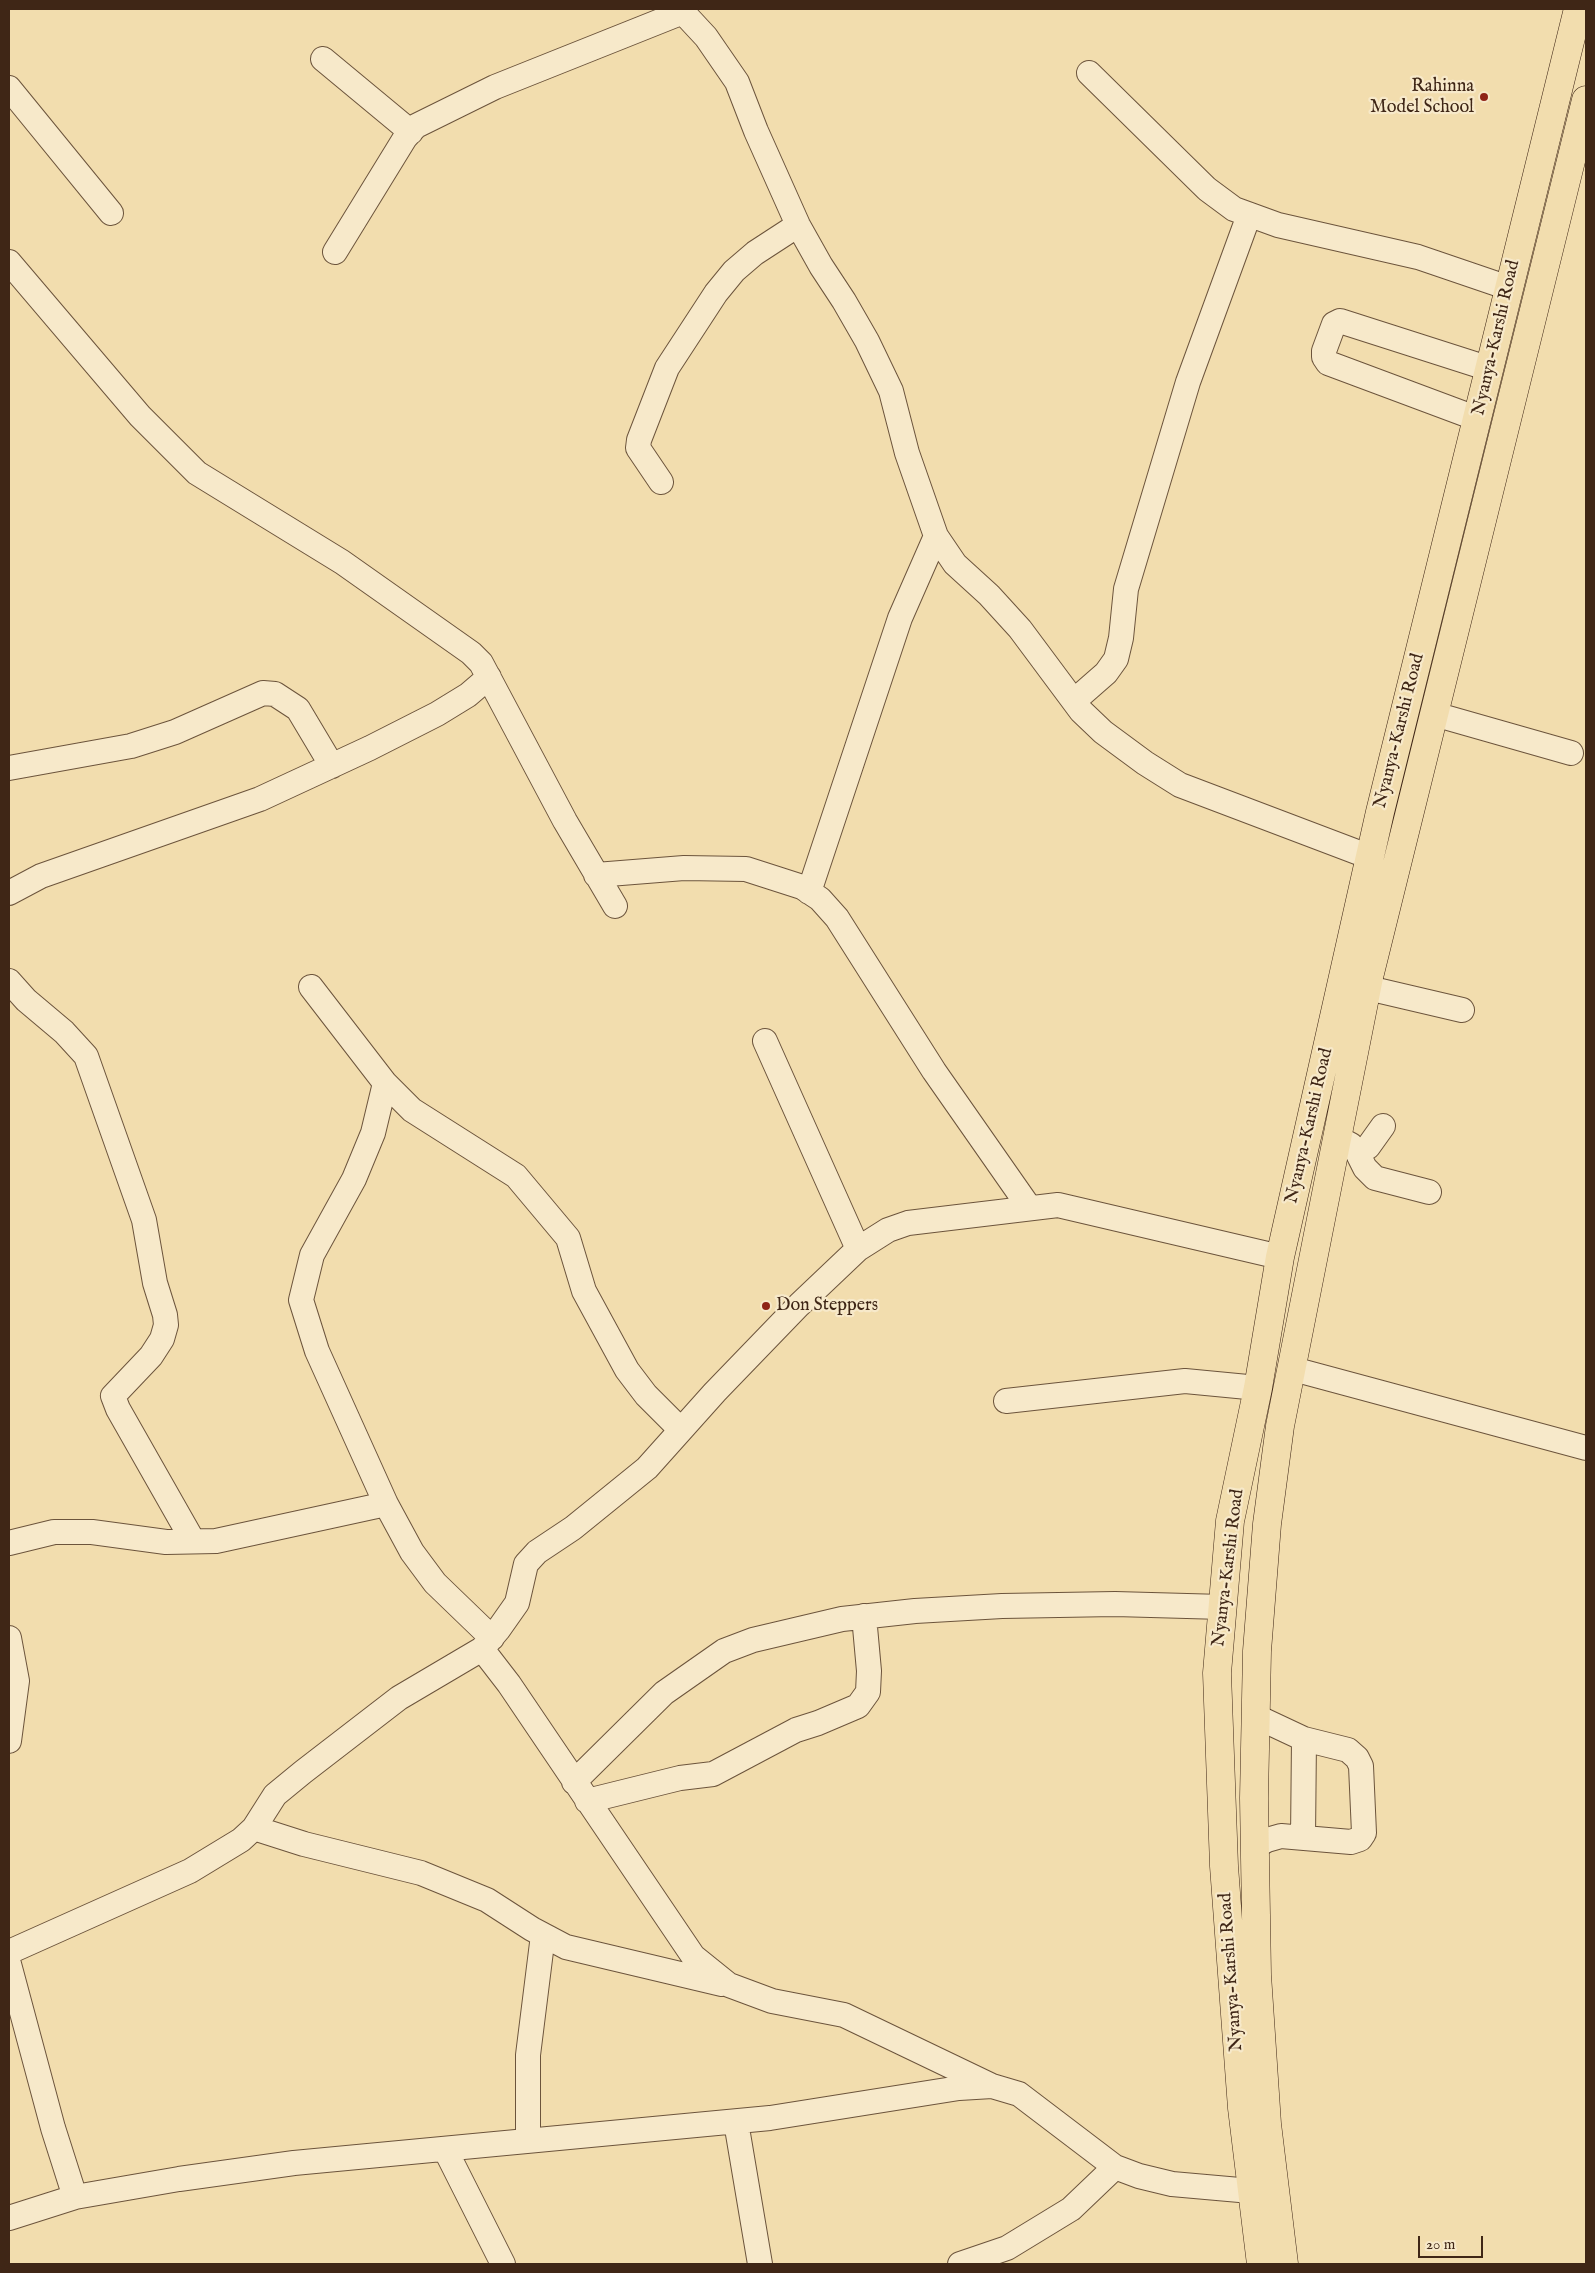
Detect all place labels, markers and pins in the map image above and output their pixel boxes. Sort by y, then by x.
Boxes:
place label: Rahinna Model School [1370,76,1474,118]
marker: Rahinna Model School [1478,91,1490,103]
place label: Don Steppers [776,1295,878,1317]
marker: Don Steppers [760,1300,772,1312]

